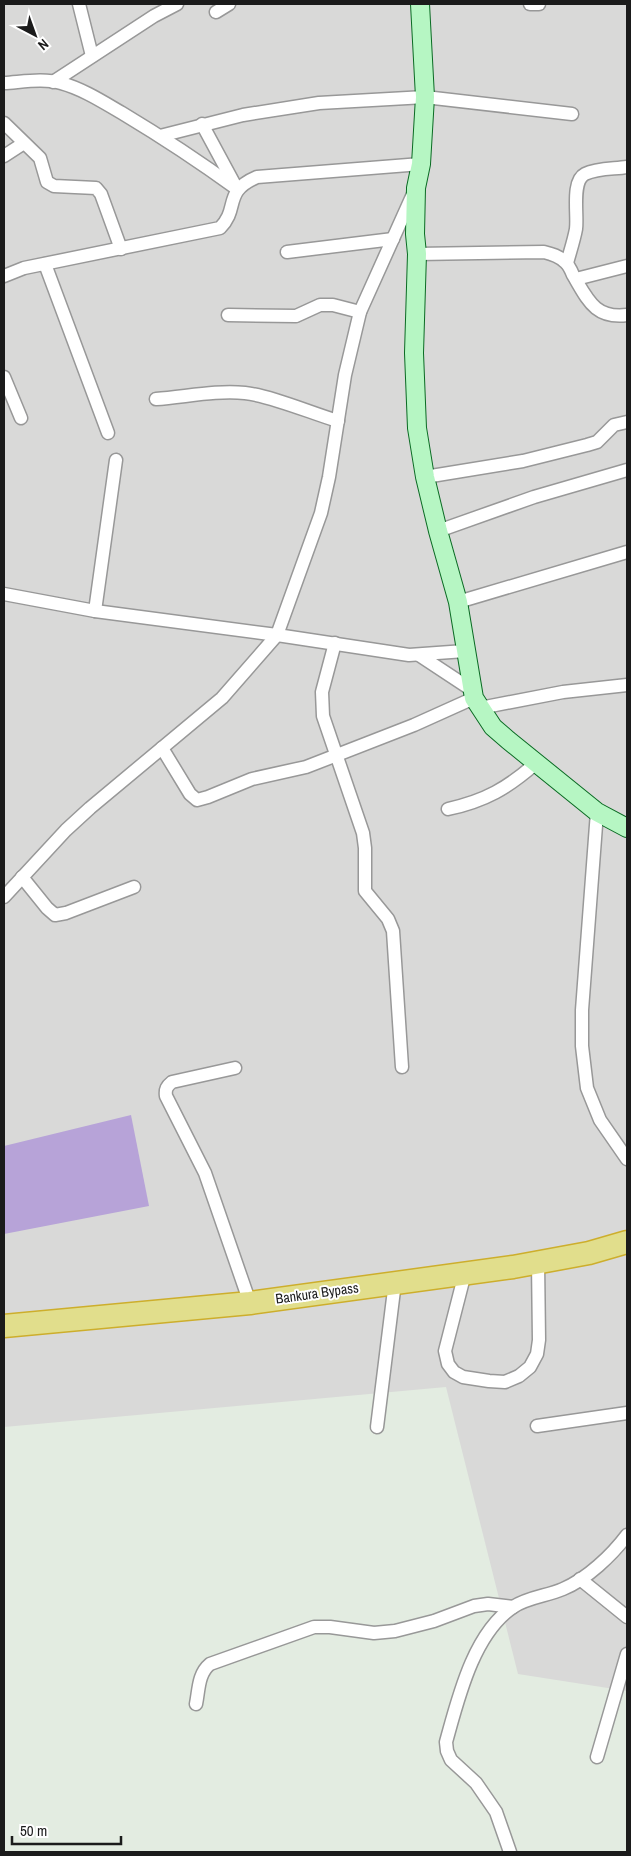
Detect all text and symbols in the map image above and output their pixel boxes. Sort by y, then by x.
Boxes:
north arrow [10,10,60,60]
text: N [34,35,53,54]
street label: Bankura Bypass [274,1278,360,1308]
scale bar [12,1814,121,1846]
text: 50 m [20,1820,47,1841]

